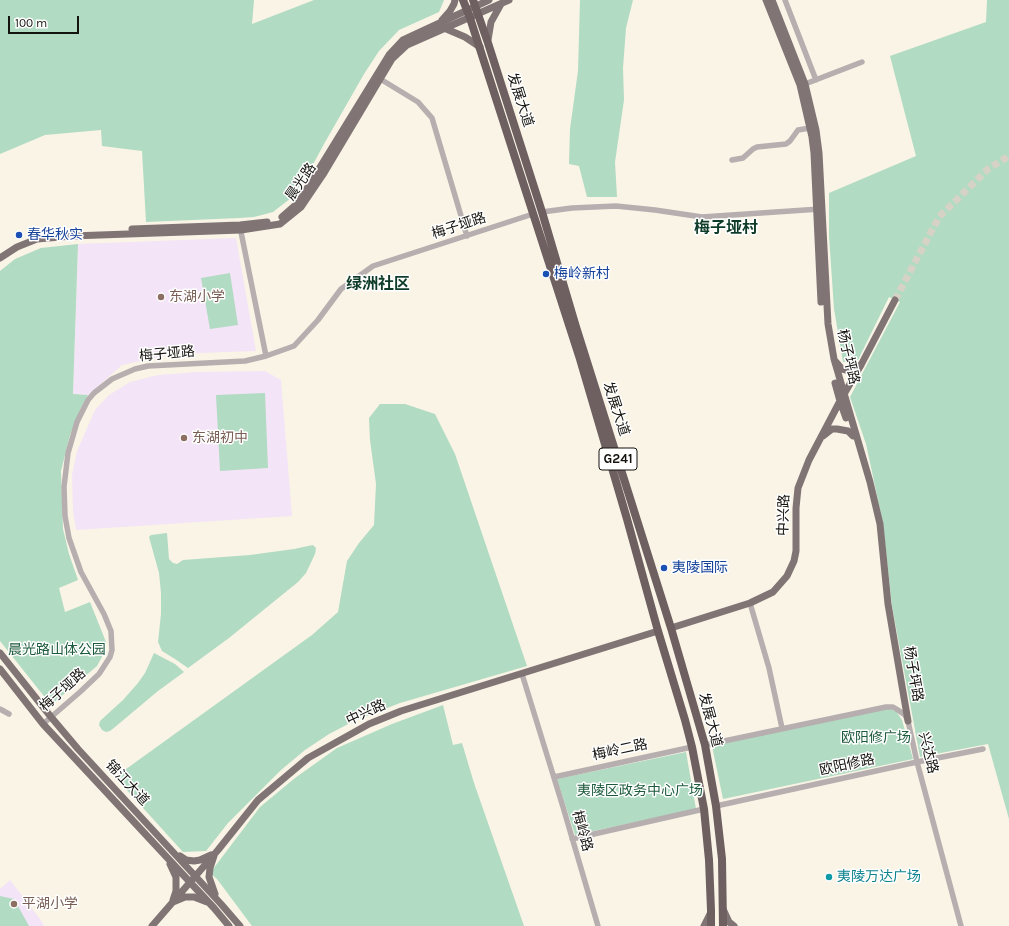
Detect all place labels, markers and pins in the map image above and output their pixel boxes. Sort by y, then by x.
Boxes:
place label: 春华秋实 [27,227,83,243]
marker: 春华秋实 [14,230,24,240]
place label: 梅岭新村 [554,266,610,282]
marker: 梅岭新村 [541,269,551,279]
place label: 东湖小学 [169,289,225,305]
marker: 东湖小学 [156,292,166,302]
place label: 东湖初中 [192,430,248,446]
marker: 东湖初中 [179,433,189,443]
place label: 夷陵国际 [672,560,728,576]
marker: 夷陵国际 [659,563,669,573]
place label: 夷陵万达广场 [837,869,921,885]
marker: 夷陵万达广场 [824,872,834,882]
place label: 平湖小学 [22,896,78,912]
marker: 平湖小学 [9,899,19,909]

